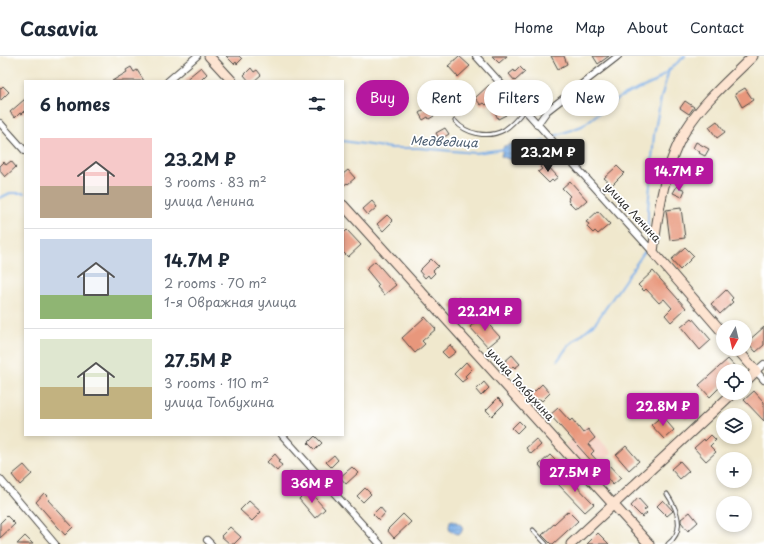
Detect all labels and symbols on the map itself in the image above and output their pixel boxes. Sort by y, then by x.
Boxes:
water label: Медведица [410,131,478,151]
pin: 23.2M ₽ [511,139,585,173]
pin: 14.7M ₽ [642,158,716,192]
street label: улица Ленина [601,178,665,246]
pin: 22.2M ₽ [448,298,522,332]
north arrow [716,320,752,356]
street label: улица Толбухина [483,344,559,424]
pin: 22.8M ₽ [626,393,700,427]
pin: 27.5M ₽ [538,459,612,493]
pin: 36M ₽ [284,470,340,504]

